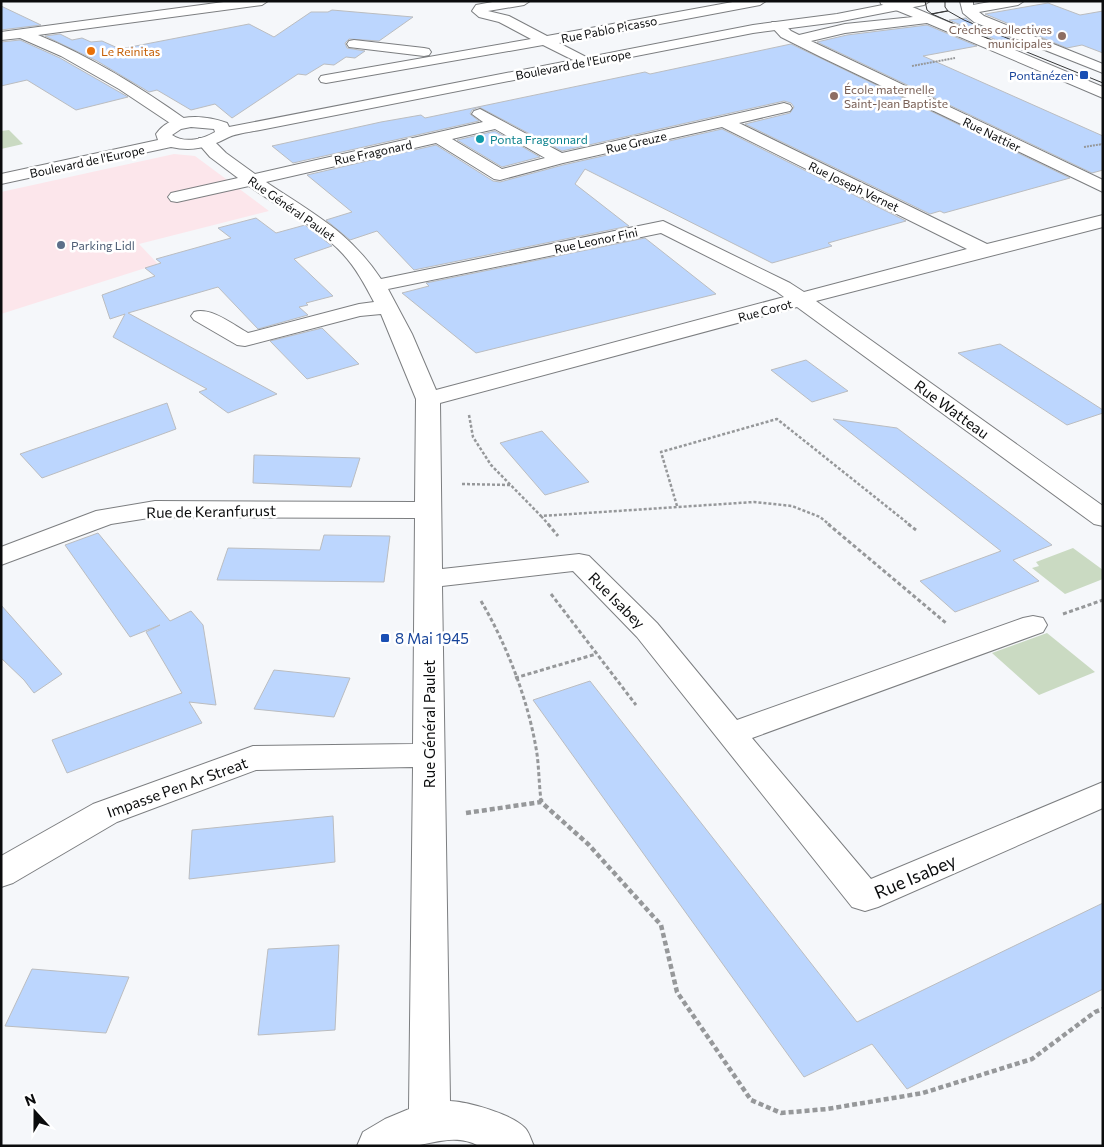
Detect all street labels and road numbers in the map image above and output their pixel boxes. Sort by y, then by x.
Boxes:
street label: Rue Pablo Picasso [560,13,658,45]
street label: Boulevard de l'Europe [514,46,632,82]
street label: Rue Nattier [961,114,1023,154]
street label: Rue Greuze [604,128,668,156]
street label: Rue Fragonard [333,137,413,167]
street label: Boulevard de l'Europe [28,142,146,180]
street label: Rue Joseph Vernet [806,158,901,215]
street label: Rue Général Paulet [246,173,338,243]
street label: Rue Leonor Fini [553,224,639,256]
street label: Rue Corot [736,296,794,324]
street label: Rue Watteau [911,376,993,442]
street label: Rue de Keranfurust [146,501,276,521]
street label: Rue Isabey [585,568,649,632]
street label: Rue Général Paulet [420,660,438,788]
street label: Impasse Pen Ar Streat [104,753,250,821]
street label: Rue Isabey [871,849,959,903]

